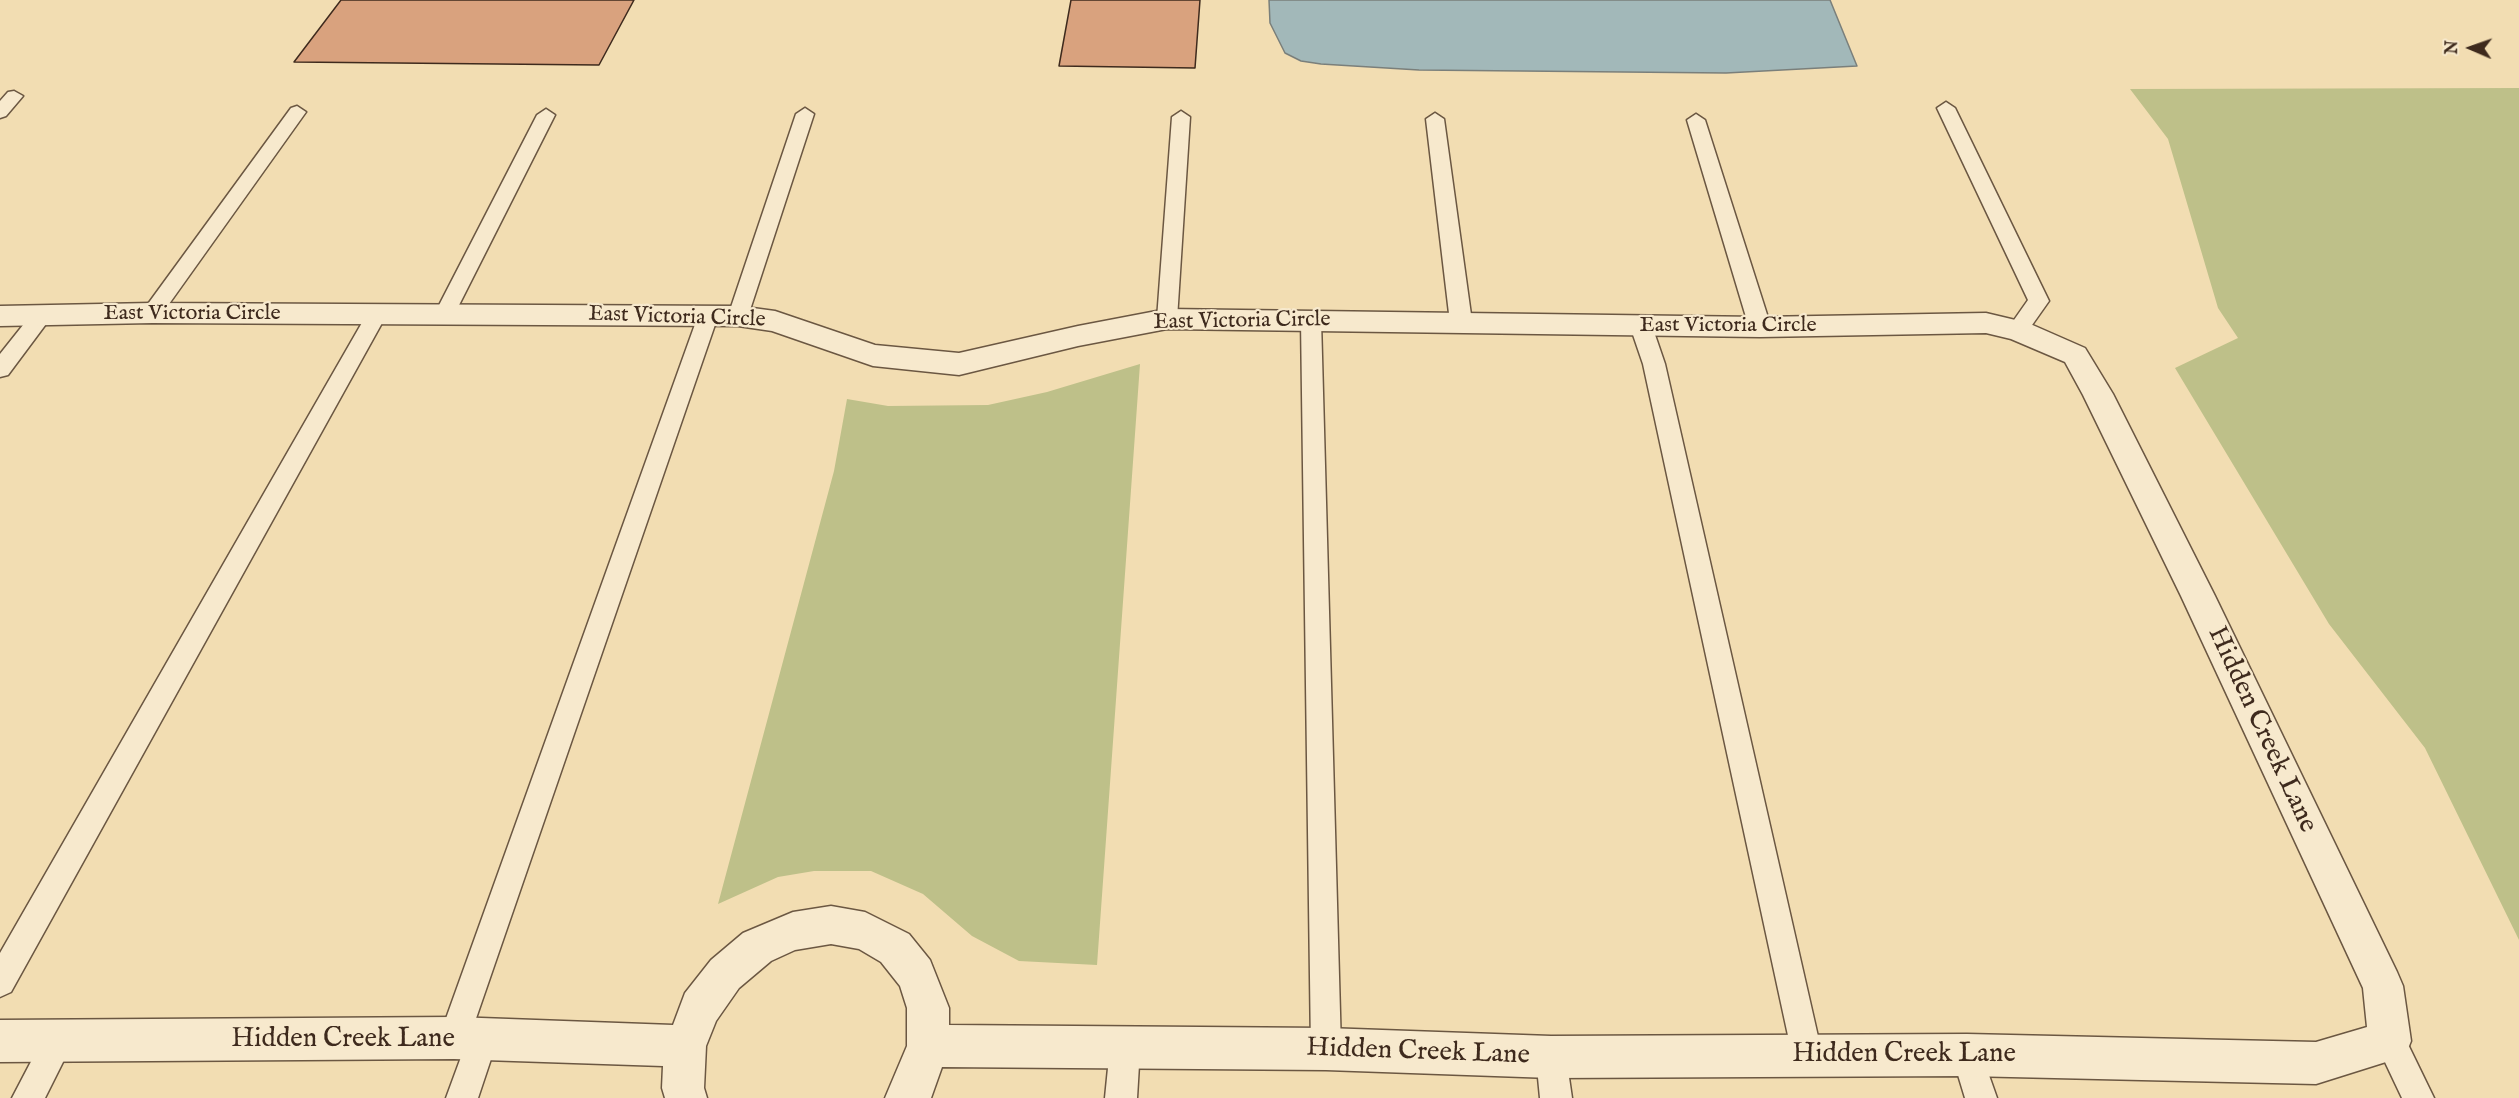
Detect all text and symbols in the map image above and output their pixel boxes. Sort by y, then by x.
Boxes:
north arrow [2441,18,2501,78]
text: N [2443,40,2463,55]
street label: East Victoria Circle [103,301,281,327]
street label: East Victoria Circle [588,302,766,334]
street label: East Victoria Circle [1153,307,1331,337]
street label: East Victoria Circle [1639,313,1817,339]
street label: Hidden Creek Lane [2199,622,2323,838]
street label: Hidden Creek Lane [231,1024,455,1056]
street label: Hidden Creek Lane [1306,1033,1530,1073]
street label: Hidden Creek Lane [1792,1039,2016,1071]

